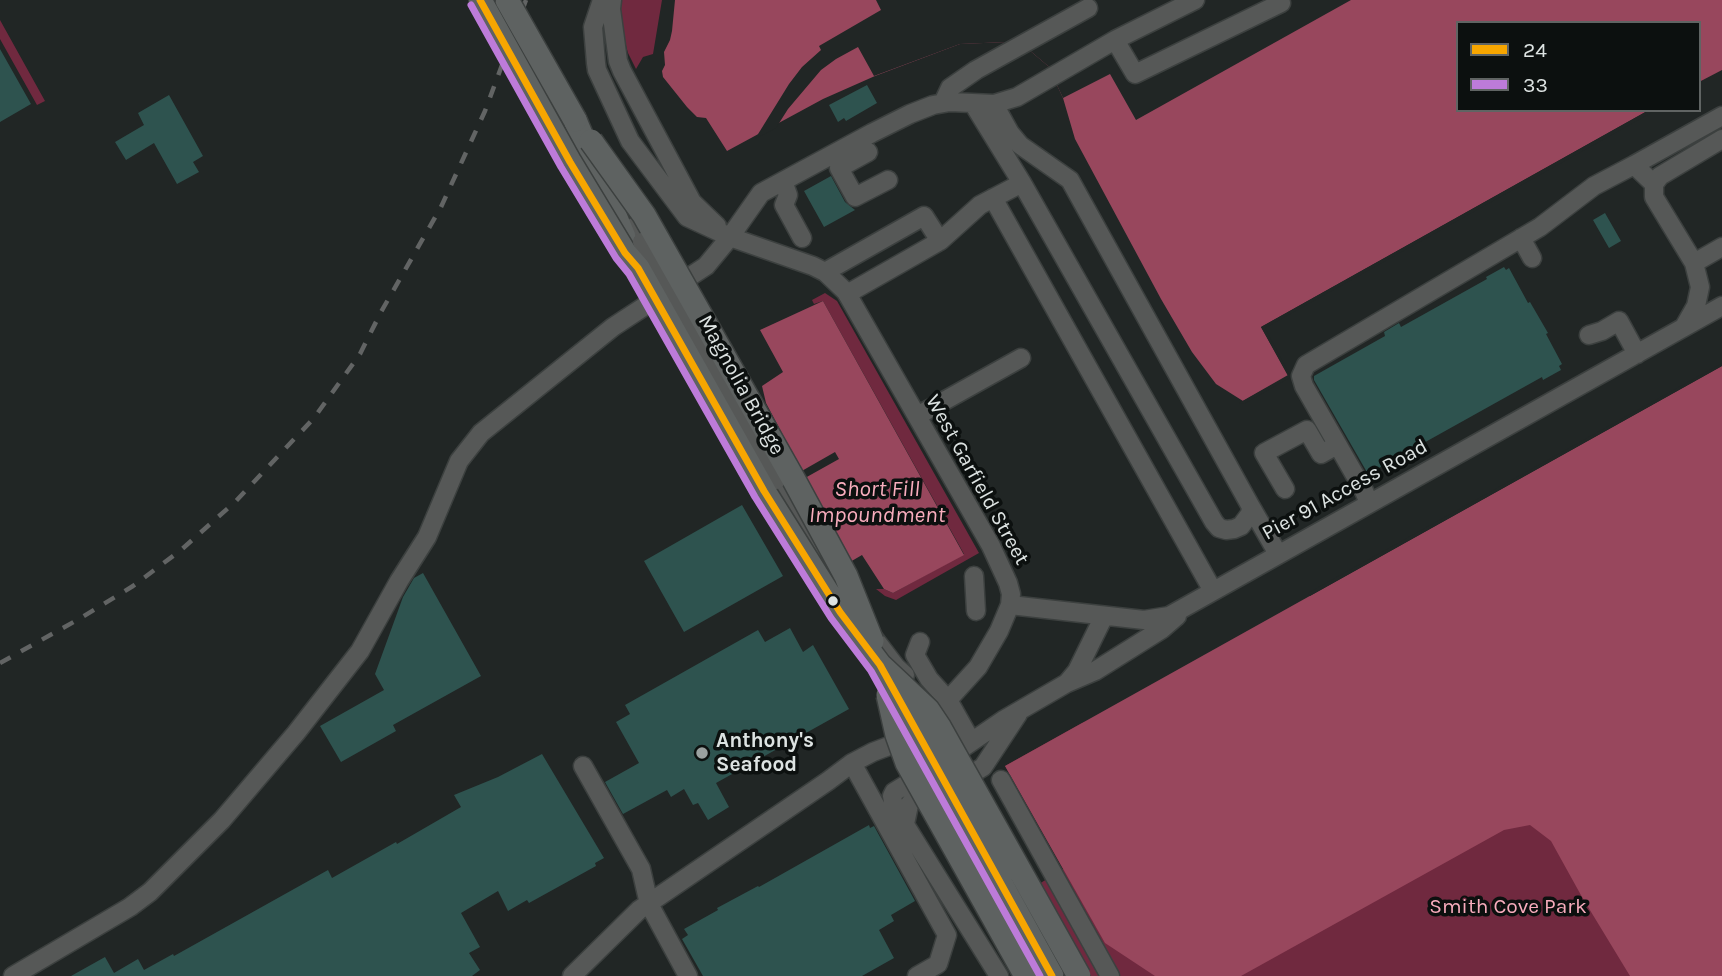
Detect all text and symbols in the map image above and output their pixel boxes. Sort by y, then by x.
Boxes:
legend [1456,21,1701,112]
text: 24 [1523,38,1547,62]
text: 33 [1523,73,1548,97]
street label: Magnolia Bridge [692,311,790,459]
street label: West Garfield Street [920,391,1034,569]
street label: Pier 91 Access Road [1258,434,1432,546]
water label: Short Fill Impoundment [809,475,945,529]
unlabelled marker [826,594,840,608]
place label: Anthony's Seafood [716,728,814,778]
marker: Anthony's Seafood [694,745,710,761]
park label: Smith Cove Park [1429,894,1587,920]

